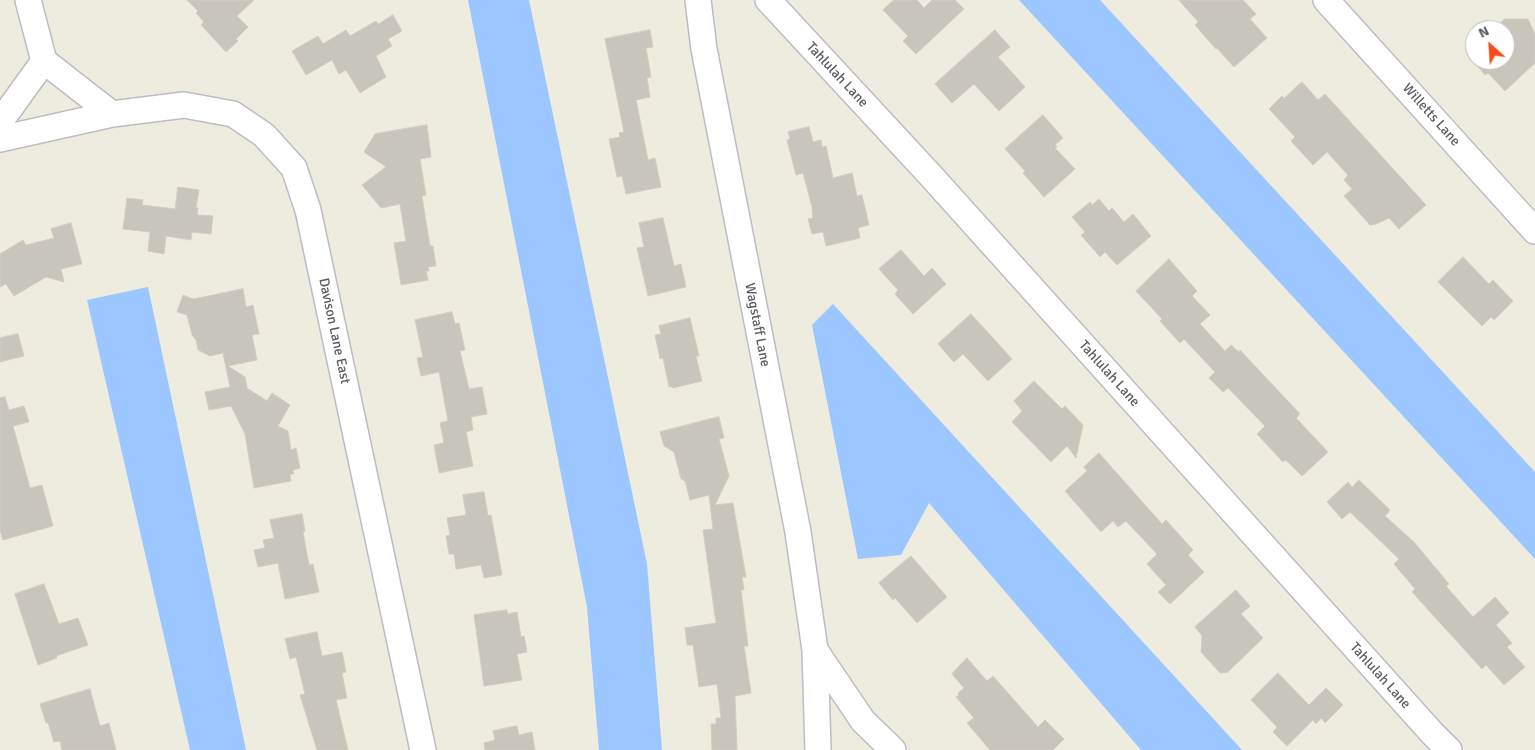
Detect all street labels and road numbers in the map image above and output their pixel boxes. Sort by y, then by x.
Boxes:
street label: Tahlulah Lane [803,39,871,111]
street label: Willetts Lane [1398,80,1464,150]
street label: Davison Lane East [315,276,353,386]
street label: Wagstaff Lane [741,282,773,368]
street label: Tahlulah Lane [1075,338,1143,410]
street label: Tahlulah Lane [1346,640,1414,712]

